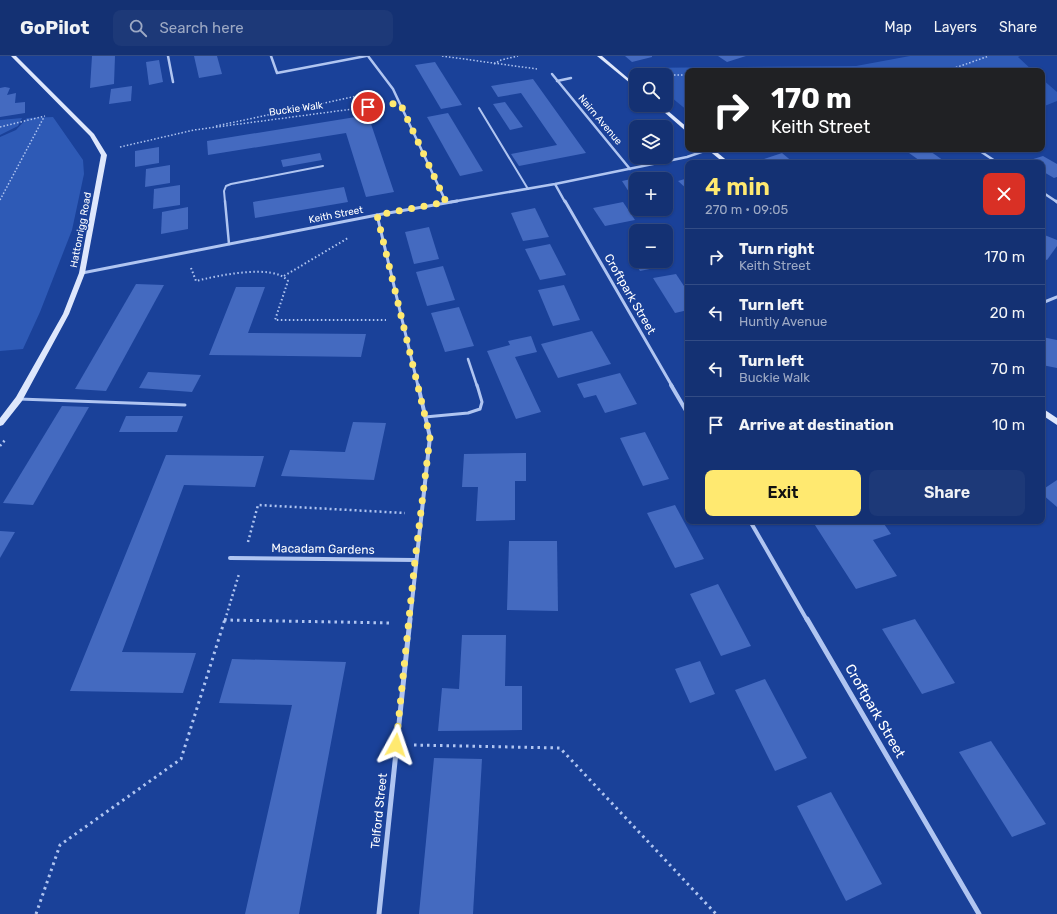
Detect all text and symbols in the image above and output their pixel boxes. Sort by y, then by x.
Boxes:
search box [113,10,393,46]
text: GoPilot [20,16,89,39]
icon: search [127,17,149,39]
text: Search here [159,19,244,37]
text: Map [885,19,912,36]
text: Layers [934,19,977,36]
text: Share [999,19,1037,36]
map controls [629,68,673,268]
button: search [629,68,673,112]
text: 170 m [771,82,852,115]
icon: right [705,84,757,136]
pin [351,90,385,124]
street label: Nairn Avenue [575,92,625,148]
icon: arrive [357,96,379,118]
street label: Buckie Walk [268,99,325,119]
text: Keith Street [771,116,870,138]
button: layers [629,120,673,164]
button: + [629,172,673,216]
text: 4 min [705,173,770,201]
button: close [983,173,1025,215]
street label: Hattonrigg Road [68,191,94,269]
text: 270 m · 09:05 [705,202,788,217]
street label: Keith Street [308,204,364,226]
button: − [629,224,673,268]
text: Turn right [739,240,814,258]
icon: right [705,246,727,268]
text: 170 m [984,248,1025,266]
street label: Croftpark Street [601,251,659,337]
text: Keith Street [739,258,811,273]
text: Turn left [739,296,804,314]
icon: left [705,302,727,324]
text: 20 m [990,304,1025,322]
text: Huntly Avenue [739,314,827,329]
text: Turn left [739,352,804,370]
icon: left [705,358,727,380]
text: 70 m [991,360,1025,378]
text: Buckie Walk [739,370,810,385]
icon: arrive [705,414,727,436]
text: Arrive at destination [739,416,894,434]
text: 10 m [992,416,1025,434]
button: Exit [705,470,861,516]
button: Share [869,470,1025,516]
street label: Macadam Gardens [271,541,375,557]
street label: Croftpark Street [841,661,909,761]
position arrow [375,724,417,766]
street label: Telford Street [368,772,390,850]

